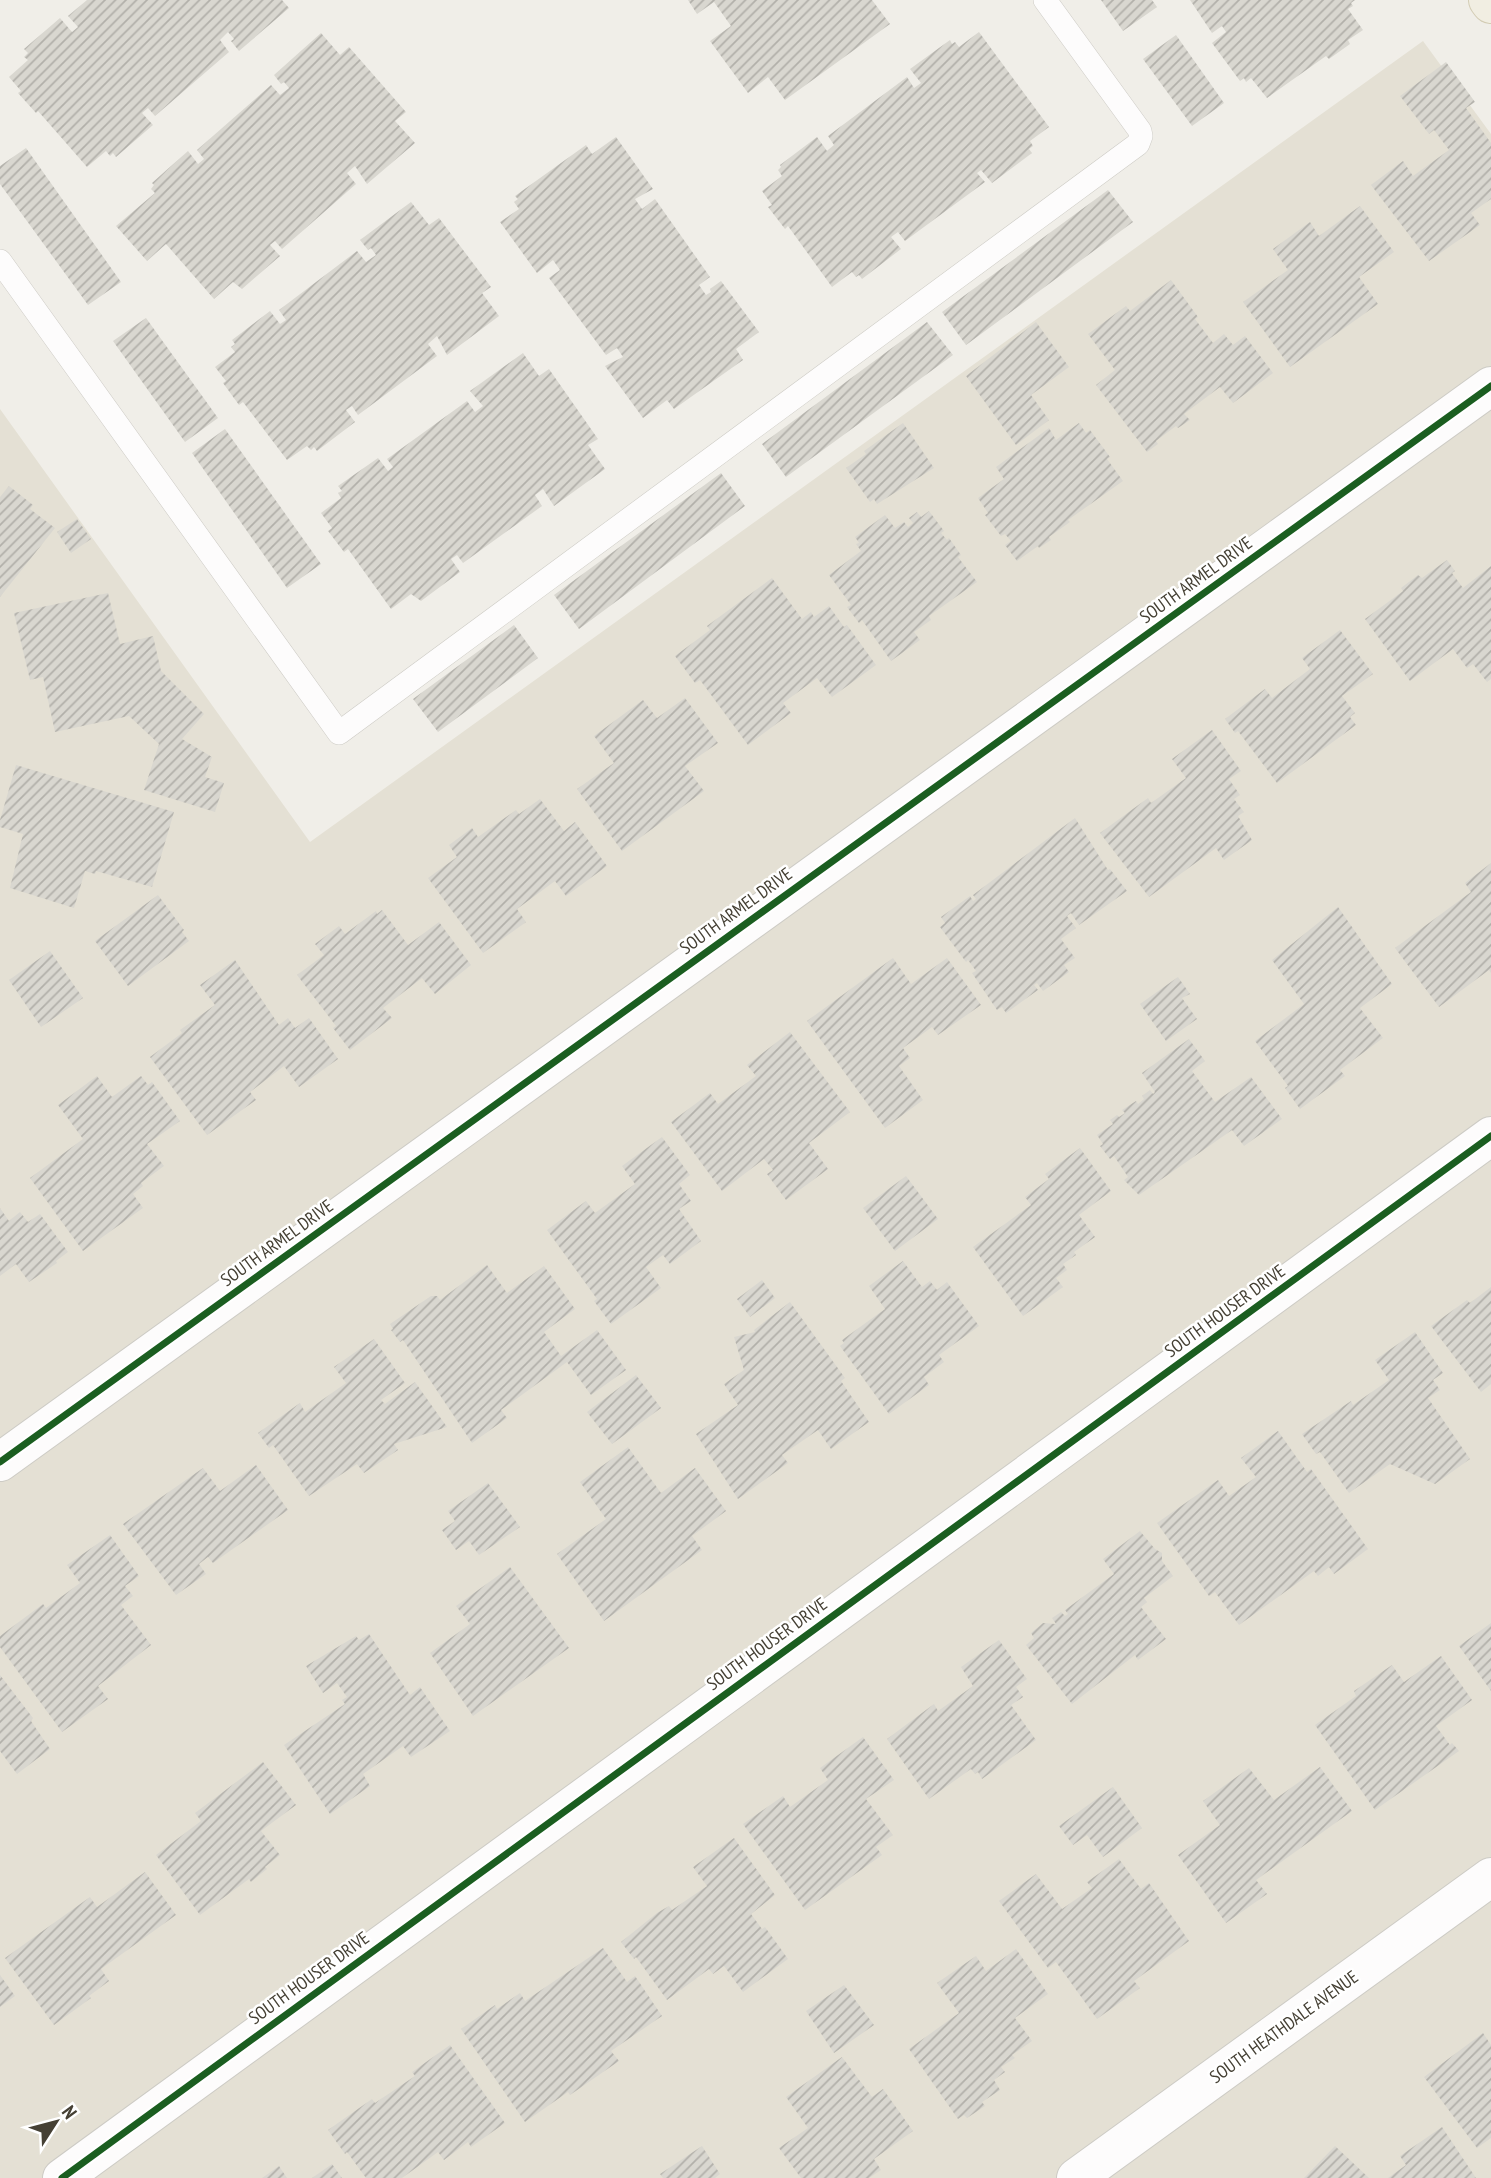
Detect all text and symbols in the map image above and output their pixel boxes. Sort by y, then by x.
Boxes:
street label: SOUTH ARMEL DRIVE [1135,531,1256,628]
street label: SOUTH ARMEL DRIVE [675,862,796,959]
street label: SOUTH ARMEL DRIVE [216,1194,337,1291]
street label: SOUTH HOUSER DRIVE [1160,1259,1290,1362]
street label: SOUTH HOUSER DRIVE [702,1592,832,1695]
street label: SOUTH HOUSER DRIVE [244,1926,374,2029]
street label: SOUTH HEATHDALE AVENUE [1205,1965,1362,2088]
north arrow [21,2087,91,2157]
text: N [57,2101,82,2123]

